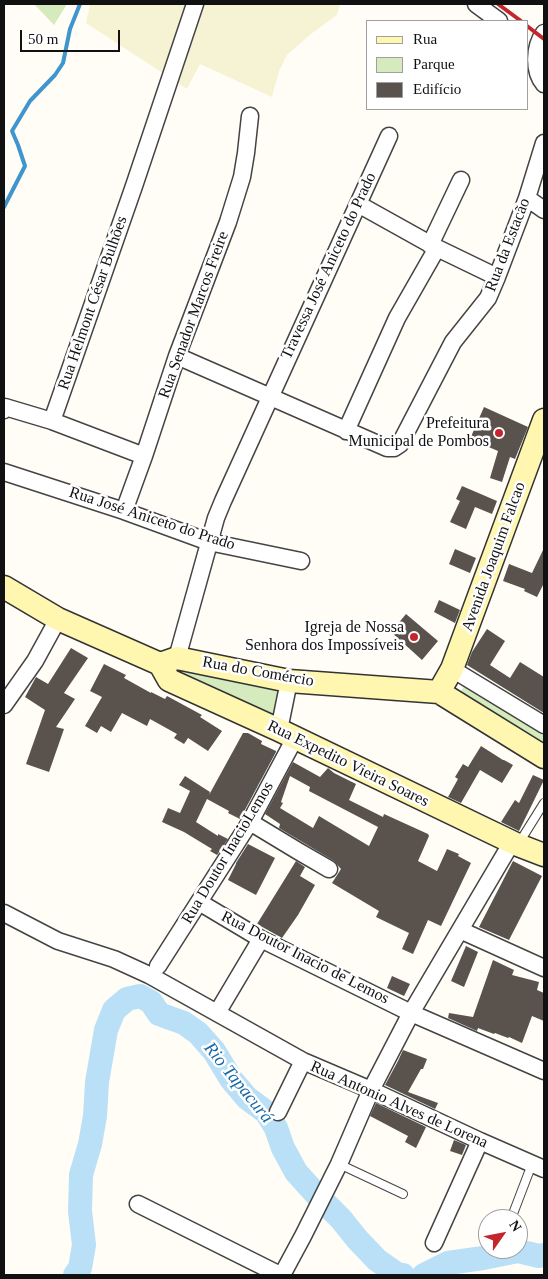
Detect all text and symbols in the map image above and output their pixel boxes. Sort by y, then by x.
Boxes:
scale bar [22,20,122,52]
legend [366,20,528,110]
text: 50 m [28,31,58,47]
text: Rua [413,31,437,47]
text: Parque [413,56,455,72]
text: Edifício [413,81,461,97]
street label: Travessa José Aniceto do Prado [277,170,381,362]
street label: Rua da Estacão [481,196,535,294]
street label: Rua Helmont César Bulhões [54,214,132,392]
street label: Rua Senador Marcos Freire [155,229,233,401]
place label: Prefeitura Municipal de Pombos [349,414,489,452]
marker: Prefeitura Municipal de Pombos [493,427,505,439]
street label: Avenida Joaquim Falcao [458,480,530,634]
street label: Rua José Aniceto do Prado [67,483,237,555]
place label: Igreja de Nossa Senhora dos Impossíveis [245,618,404,656]
marker: Igreja de Nossa Senhora dos Impossíveis [408,631,420,643]
street label: Rua do Comércio [201,653,315,691]
street label: Rua Expedito Vieira Soares [264,717,432,811]
street label: Rua Doutor InacioLemos [178,778,278,928]
street label: Rua Doutor Inacio de Lemos [218,907,392,1009]
water label: Rio Tapacurá [199,1038,277,1128]
street label: Rua Antonio Alves de Lorena [307,1057,491,1153]
north arrow [478,1209,528,1259]
text: N [506,1218,524,1234]

